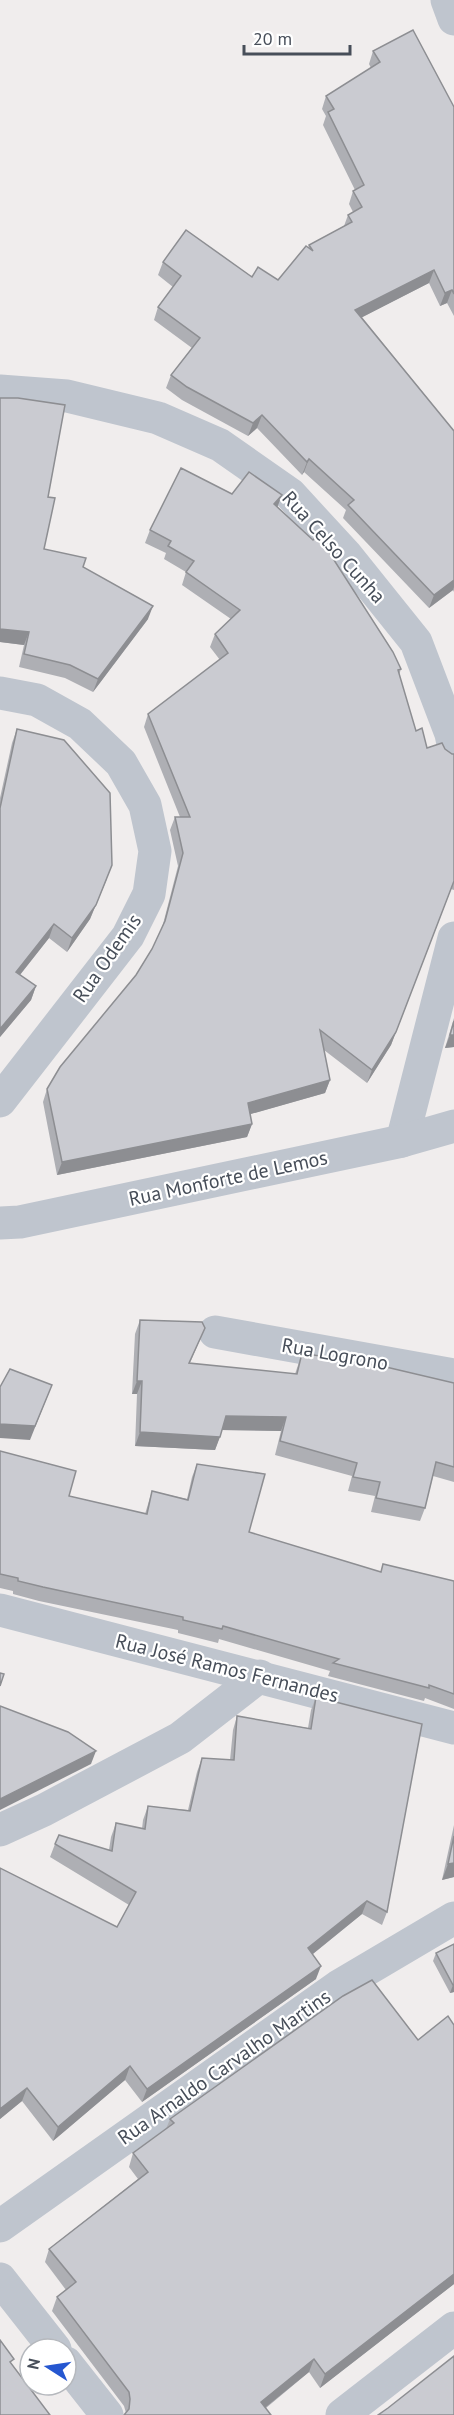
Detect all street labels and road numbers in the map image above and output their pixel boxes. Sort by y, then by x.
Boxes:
street label: Rua Celso Cunha [277,485,391,609]
street label: Rua Odemis [67,909,147,1007]
street label: Rua Monforte de Lemos [126,1144,330,1212]
street label: Rua Logrono [280,1332,390,1376]
street label: Rua José Ramos Fernandes [113,1628,341,1708]
street label: Rua Arnaldo Carvalho Martins [113,1984,335,2150]

